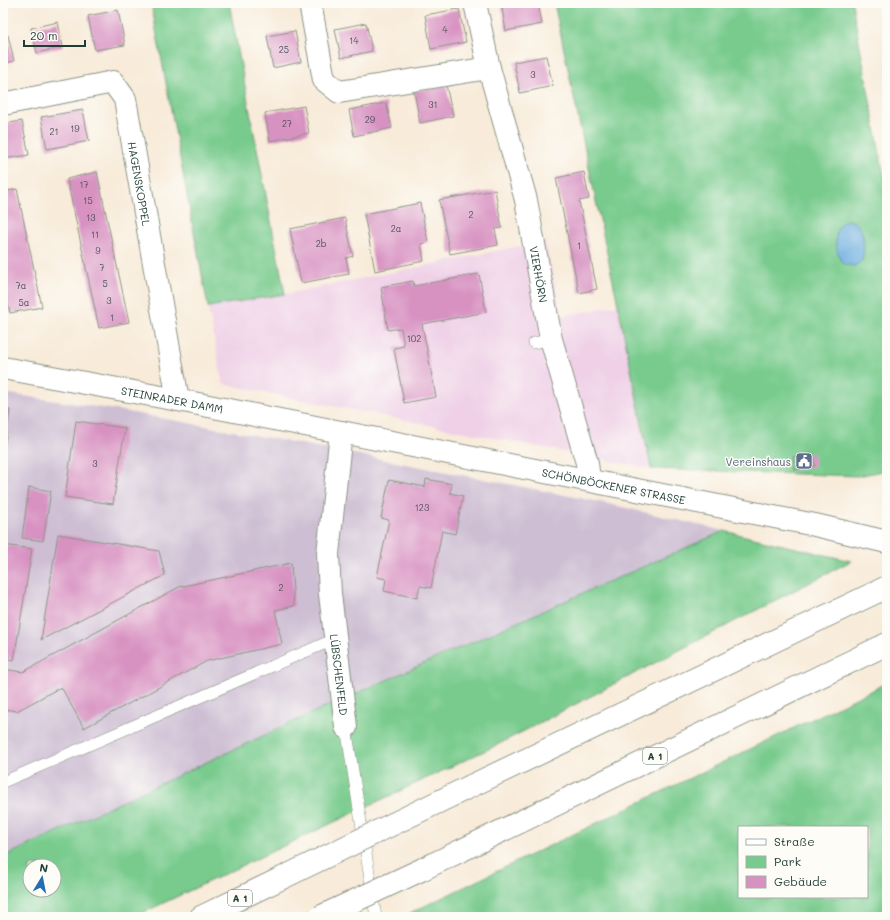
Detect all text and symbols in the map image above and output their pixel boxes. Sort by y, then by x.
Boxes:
scale bar [24,22,85,48]
house number: 4 [442,24,448,35]
text: 20 m [30,27,58,43]
house number: 14 [349,35,359,46]
house number: 25 [279,44,289,55]
house number: 3 [530,69,536,80]
house number: 31 [428,99,438,110]
house number: 29 [365,114,376,125]
house number: 27 [282,118,292,129]
house number: 19 [70,123,80,134]
house number: 21 [49,126,59,137]
street label: HAGENSKOPPEL [125,140,155,227]
house number: 17 [79,179,89,190]
house number: 15 [83,195,93,206]
house number: 2 [468,209,474,220]
house number: 13 [86,212,96,223]
house number: 2a [391,223,402,234]
house number: 11 [91,229,99,240]
house number: 2b [316,238,327,249]
house number: 1 [577,240,581,251]
house number: 9 [95,245,101,256]
street label: VIERHÖRN [527,245,552,304]
house number: 7 [99,262,105,273]
house number: 5 [102,278,108,289]
house number: 7a [16,280,27,291]
house number: 3 [106,295,112,306]
house number: 5a [19,297,30,308]
house number: 1 [110,312,114,323]
house number: 102 [407,333,421,344]
street label: STEINRADER DAMM [120,382,224,416]
public building icon: Vereinshaus [794,451,814,471]
place label: Vereinshaus [726,454,791,469]
house number: 3 [92,458,98,469]
street label: SCHÖNBÖCKENER STRASSE [541,464,687,507]
house number: 123 [415,502,429,513]
house number: 2 [278,582,284,593]
street label: LÜBSCHENFELD [327,633,352,716]
road number: A 1 [643,748,667,764]
legend [738,826,868,898]
text: Straße [774,833,815,849]
text: Park [774,853,801,869]
north arrow [22,858,62,898]
text: N [38,860,49,876]
text: Gebäude [774,873,827,889]
road number: A 1 [228,890,252,906]

